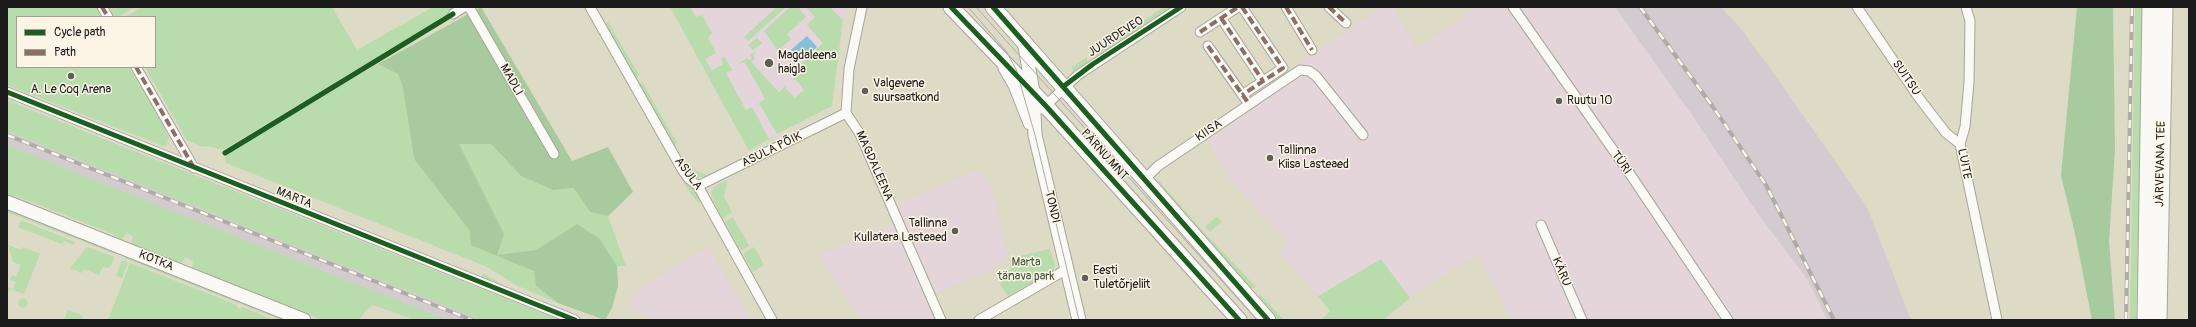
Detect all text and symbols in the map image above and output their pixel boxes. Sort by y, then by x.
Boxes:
street label: JUURDEVEO [1085,14,1147,60]
legend [16,16,156,68]
text: Cycle path [54,25,105,40]
text: Path [54,45,76,60]
place label: Magdaleena haigla [778,49,837,77]
marker: Magdaleena haigla [763,57,775,69]
street label: SUITSU [1889,57,1923,99]
street label: MADLI [496,62,526,98]
marker: A. Le Coq Arena [66,71,76,81]
place label: Valgevene suursaatkond [873,77,939,105]
place label: A. Le Coq Arena [31,83,111,97]
marker: Valgevene suursaatkond [860,86,870,96]
place label: Ruutu 10 [1567,94,1612,108]
marker: Ruutu 10 [1554,96,1564,106]
street label: KIISA [1193,117,1225,145]
street label: JÄRVEVANA TEE [2153,121,2169,207]
street label: PÄRNU MNT [1077,127,1131,183]
street label: ASULA PÕIK [740,129,804,171]
street label: MAGDALEENA [852,129,896,203]
place label: Tallinna Kiisa Lasteaed [1278,144,1349,172]
street label: LUITE [1954,147,1974,181]
street label: TÜRI [1608,149,1634,177]
marker: Tallinna Kiisa Lasteaed [1265,153,1275,163]
street label: ASULA [671,155,705,193]
street label: MARTA [274,184,314,212]
street label: TONDI [1041,189,1063,225]
place label: Tallinna Kullatera Lasteaed [854,217,947,245]
marker: Tallinna Kullatera Lasteaed [950,226,960,236]
street label: KOTKA [136,247,176,275]
street label: KÄRU [1549,255,1573,289]
park label: Marta tänava park [997,256,1055,284]
place label: Eesti Tuletõrjeliit [1093,264,1150,292]
marker: Eesti Tuletõrjeliit [1080,273,1090,283]

